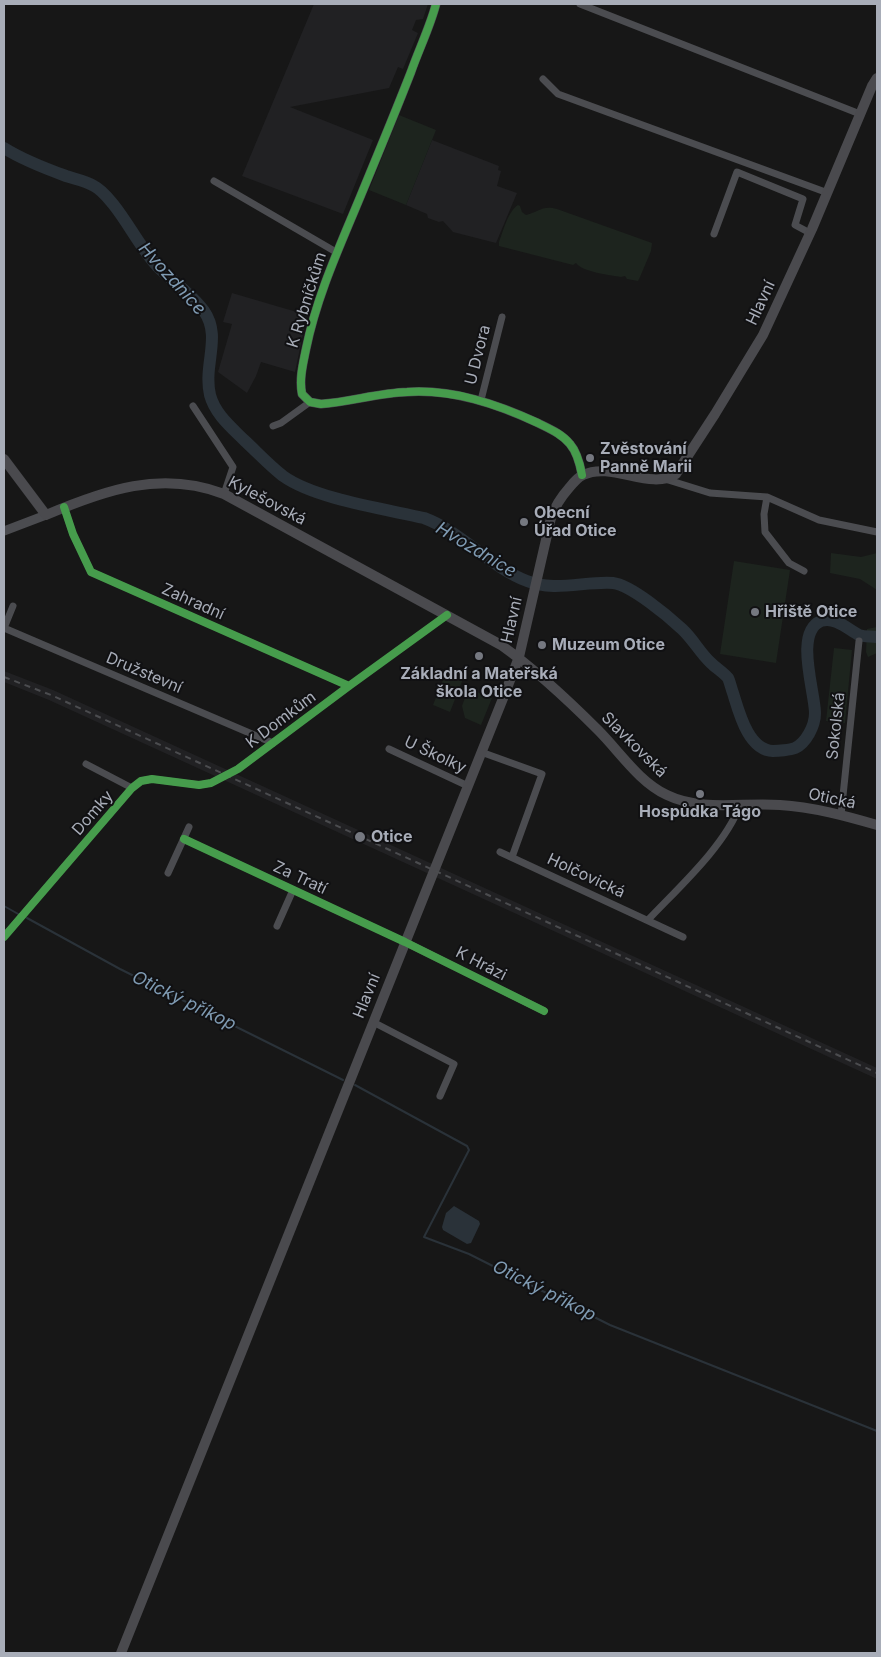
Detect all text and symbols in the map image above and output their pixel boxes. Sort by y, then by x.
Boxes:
water label: Hvozdnice [134,238,210,320]
street label: K Rybníčkům [283,250,331,350]
street label: Hlavní [742,278,780,328]
street label: U Dvora [461,323,495,387]
place label: Zvěstování Panně Marii [600,439,692,477]
marker: Zvěstování Panně Marii [584,452,596,464]
street label: Kylešovská [225,472,309,530]
place label: Obecní Úřad Otice [534,503,617,541]
marker: Obecní Úřad Otice [518,516,530,528]
water label: Hvozdnice [432,518,520,582]
street label: Zahradní [159,580,227,624]
street label: Hlavní [497,595,527,645]
place label: Hřiště Otice [765,602,857,622]
marker: Hřiště Otice [749,606,761,618]
place label: Muzeum Otice [552,635,665,655]
marker: Muzeum Otice [536,639,548,651]
street label: Družstevní [103,648,185,698]
marker: Základní a Mateřská škola Otice [473,650,485,662]
place label: Základní a Mateřská škola Otice [400,664,558,702]
street label: K Domkům [242,687,320,753]
street label: Sokolská [823,691,849,761]
street label: Slavkovská [597,708,671,782]
street label: U Školky [401,732,469,778]
street label: Otická [806,785,858,813]
street label: Domky [68,787,118,839]
marker: Hospůdka Tágo [694,788,706,800]
place label: Hospůdka Tágo [639,802,761,822]
place label: Otice [371,827,412,847]
marker: Otice [353,830,367,844]
street label: Holčovická [544,850,628,902]
street label: Za Tratí [270,857,330,899]
street label: K Hrázi [452,943,510,985]
water label: Otický příkop [128,966,240,1036]
street label: Hlavní [349,971,385,1021]
water label: Otický příkop [489,1256,599,1326]

